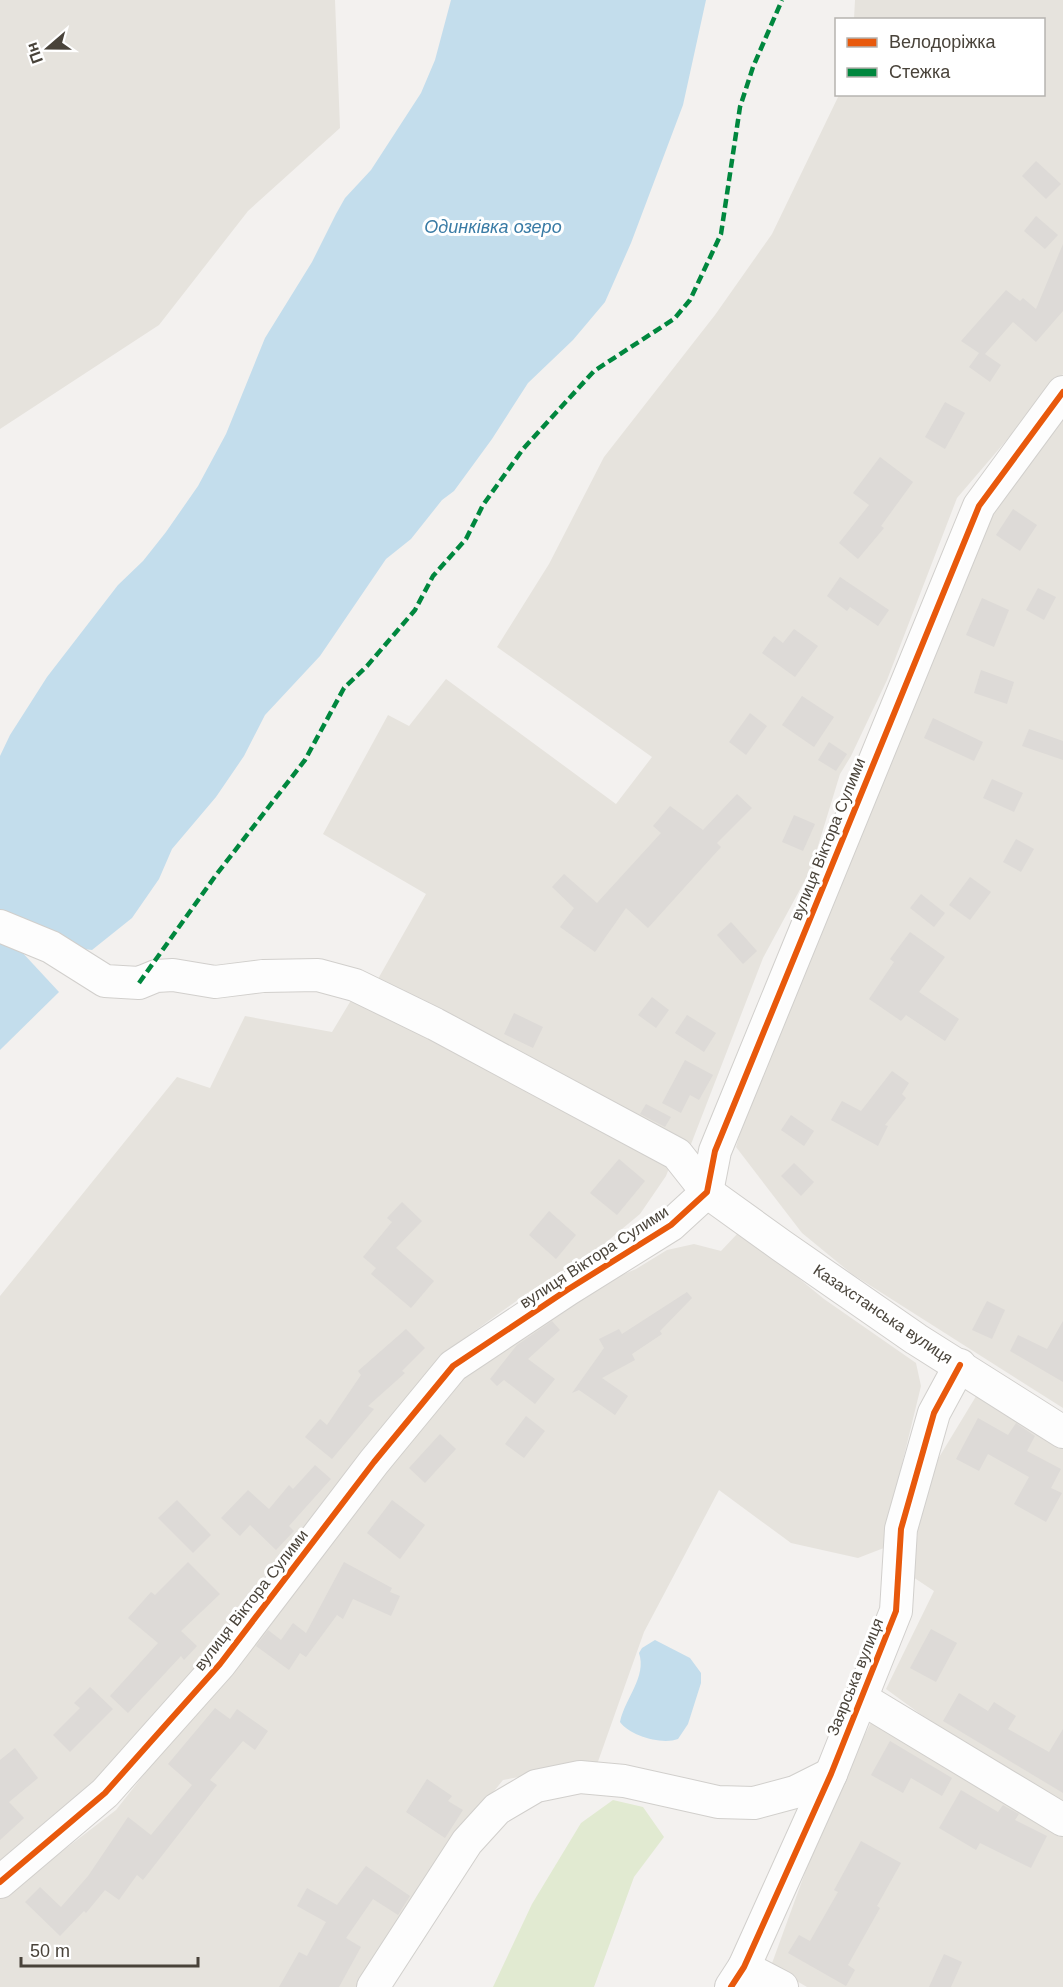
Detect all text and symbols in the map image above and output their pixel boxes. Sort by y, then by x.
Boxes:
north arrow [18,18,78,78]
legend [835,18,1045,96]
text: Велодоріжка [889,32,997,52]
text: Пн [23,40,46,66]
text: Стежка [889,62,951,82]
water label: Одинківка озеро [424,217,562,237]
street label: вулиця Віктора Сулими [788,755,868,923]
street label: вулиця Віктора Сулими [517,1203,671,1311]
street label: Казахстанська вулиця [810,1261,956,1367]
street label: вулиця Віктора Сулими [191,1526,311,1674]
street label: Заярська вулиця [824,1616,886,1738]
scale bar [21,1930,198,1968]
text: 50 m [30,1941,70,1961]

